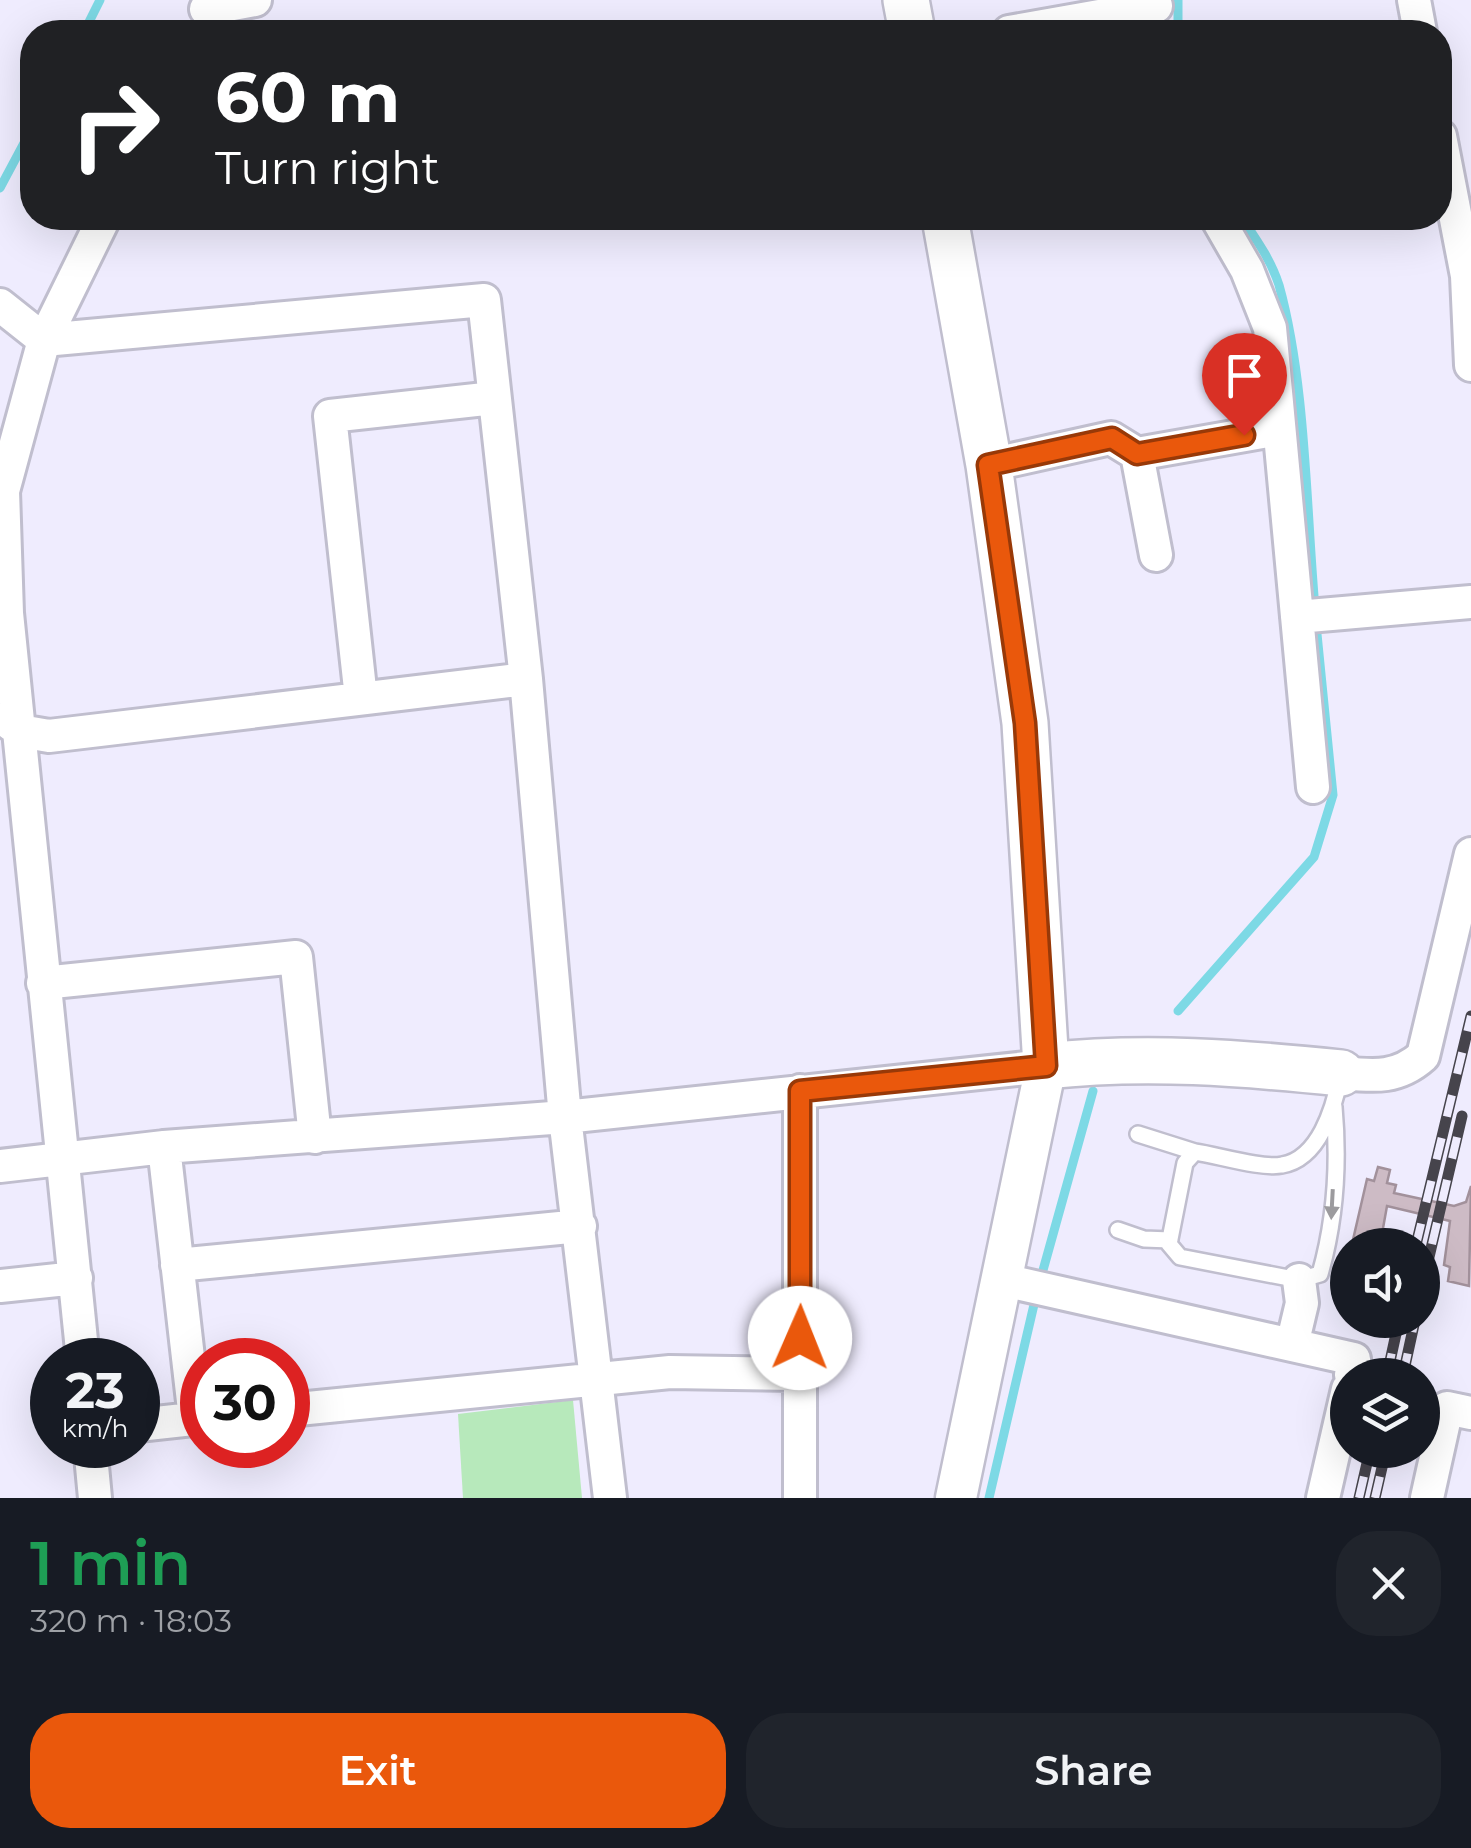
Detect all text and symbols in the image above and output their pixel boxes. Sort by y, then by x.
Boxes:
text: 60 m [215,54,400,140]
icon: right [50,60,180,190]
text: Turn right [215,140,440,195]
pin [1202,333,1287,436]
icon: arrive [1217,348,1272,403]
one-way arrow [1324,1188,1340,1220]
map controls [1330,1228,1440,1468]
button: sound [1330,1228,1440,1338]
position arrow [748,1286,852,1390]
speed limit sign: 30 [180,1338,310,1468]
button: layers [1330,1358,1440,1468]
text: 23 [65,1360,125,1421]
text: km/h [62,1413,128,1443]
text: 1 min [30,1527,191,1600]
button: close [1336,1531,1441,1636]
text: 320 m · 18:03 [30,1601,232,1640]
button: Exit [30,1713,726,1828]
button: Share [746,1713,1441,1828]

